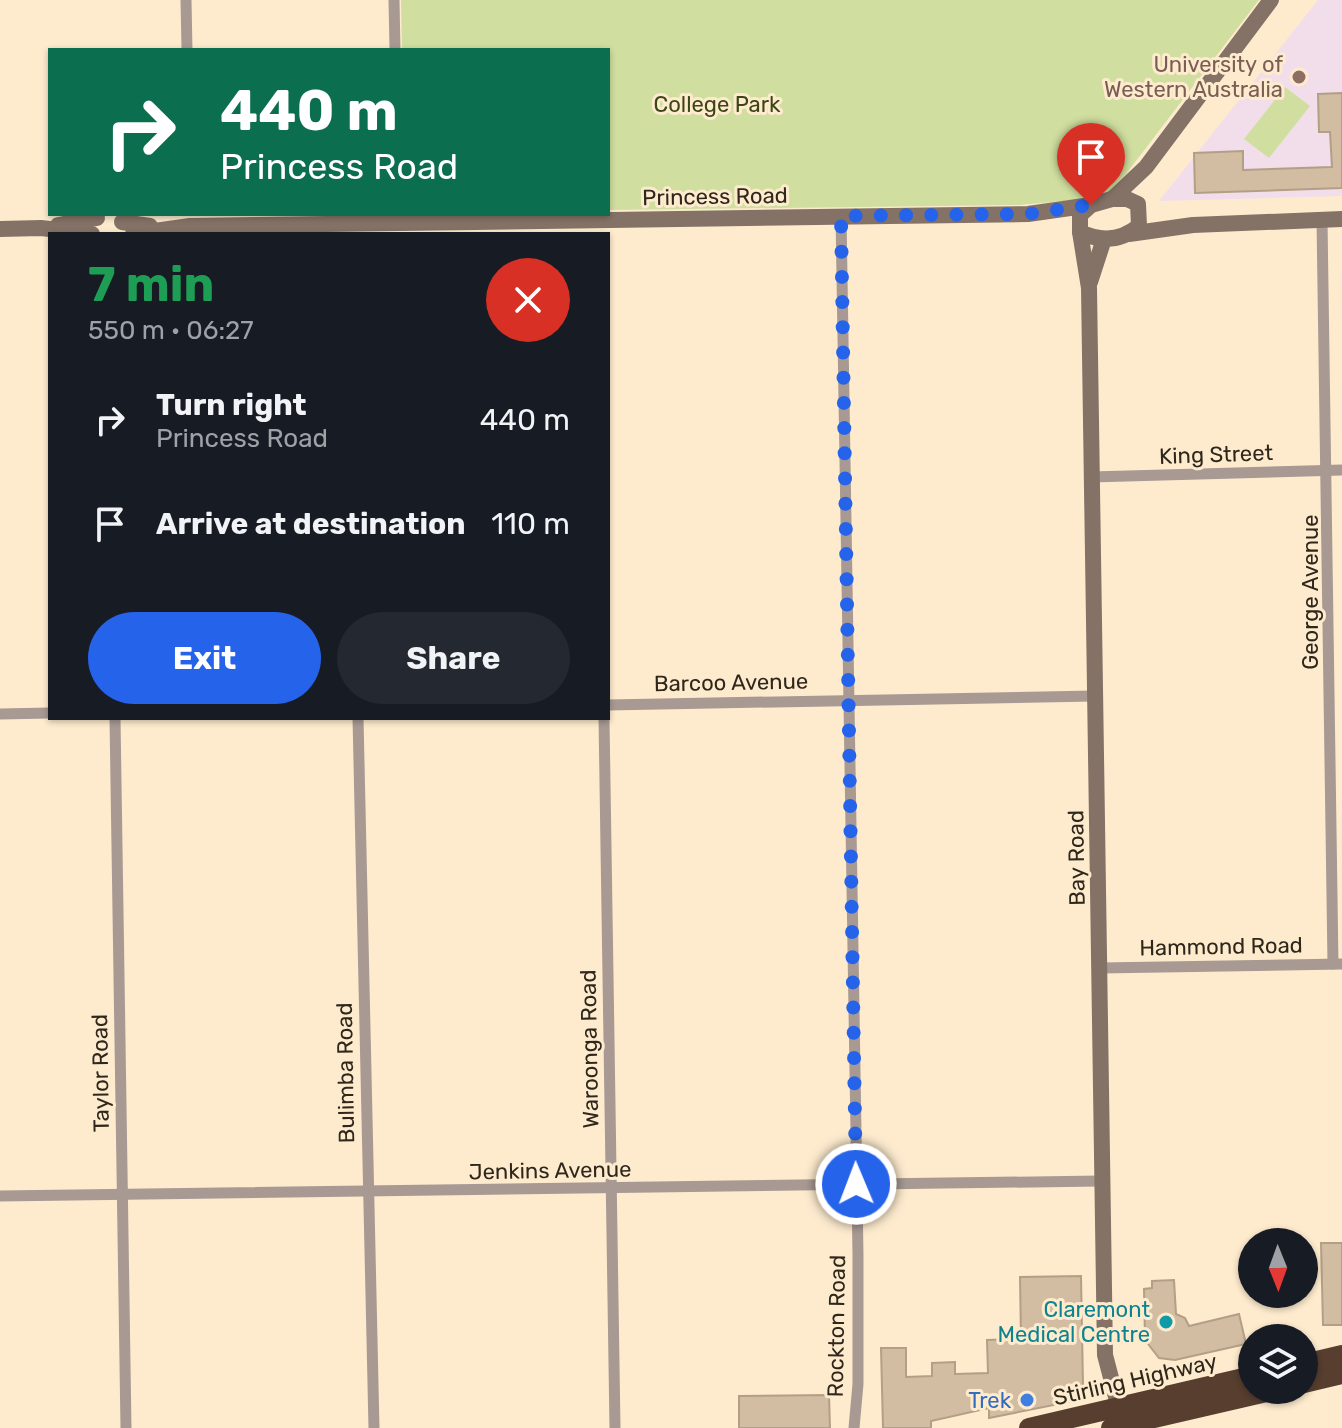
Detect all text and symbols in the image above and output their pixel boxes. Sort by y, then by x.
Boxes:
place label: University of Western Australia [1104,51,1284,103]
marker: University of Western Australia [1290,68,1308,86]
text: 440 m [220,78,398,144]
icon: right [88,80,192,184]
park label: College Park [654,91,781,118]
pin [1057,123,1125,205]
icon: arrive [1069,135,1113,179]
text: Princess Road [220,145,458,188]
street label: Princess Road [642,182,788,211]
text: 7 min [88,256,214,313]
button: close [486,258,570,342]
text: 550 m · 06:27 [88,315,254,346]
text: Turn right [156,387,307,423]
icon: right [88,398,132,442]
text: 440 m [480,402,570,438]
text: Princess Road [156,423,328,454]
street label: King Street [1159,439,1274,470]
icon: arrive [88,502,132,546]
text: Arrive at destination [156,506,466,542]
text: 110 m [491,506,570,542]
street label: George Avenue [1297,514,1324,670]
button: Exit [88,612,321,704]
button: Share [337,612,570,704]
street label: Barcoo Avenue [654,668,808,697]
street label: Bay Road [1062,810,1091,906]
street label: Hammond Road [1139,932,1303,961]
street label: Waroonga Road [575,969,604,1129]
street label: Bulimba Road [331,1002,360,1144]
street label: Taylor Road [86,1014,115,1132]
position arrow [814,1142,898,1226]
street label: Jenkins Avenue [468,1156,632,1185]
north arrow [1238,1228,1318,1308]
map controls [1238,1228,1318,1404]
street label: Rockton Road [822,1255,851,1397]
place label: Claremont Medical Centre [998,1296,1150,1348]
marker: Claremont Medical Centre [1157,1313,1175,1331]
button: layers [1238,1324,1318,1404]
street label: Stirling Highway [1051,1348,1220,1411]
place label: Trek [968,1387,1012,1414]
marker: Trek [1018,1391,1036,1409]

